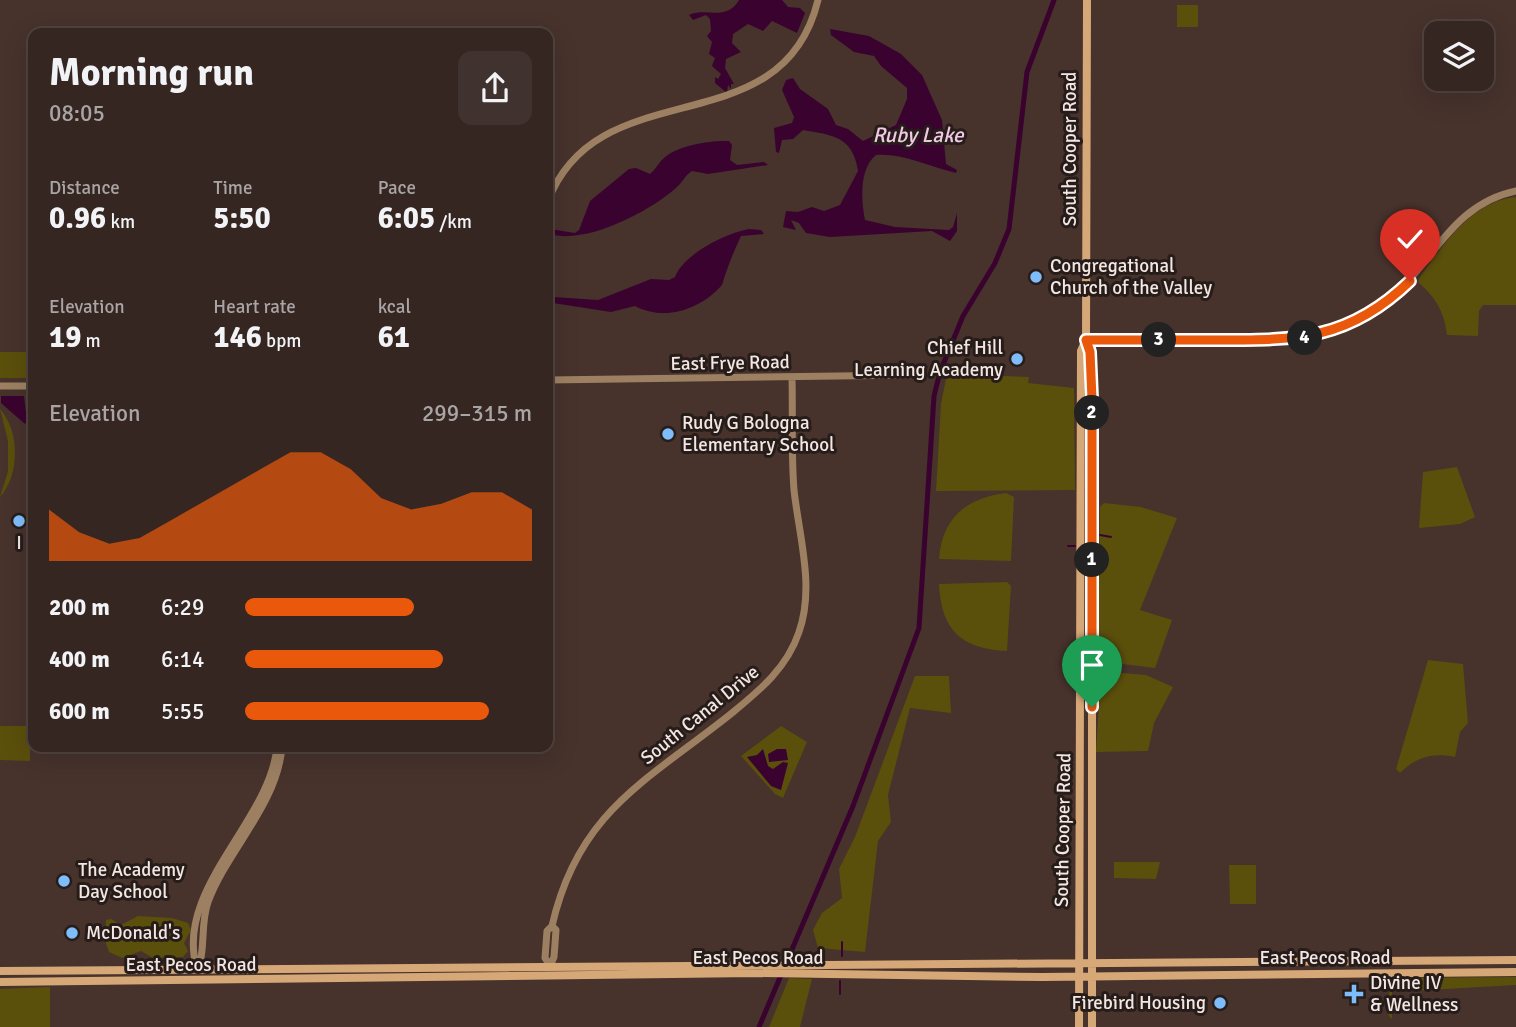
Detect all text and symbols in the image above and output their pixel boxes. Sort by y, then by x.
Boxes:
map controls [1424,21,1494,91]
button: layers [1424,21,1494,91]
text: Morning run [49,49,254,96]
button: share [458,51,532,125]
street label: South Cooper Road [1058,72,1082,226]
text: 08:05 [49,99,105,128]
water label: Ruby Lake [872,122,965,148]
text: Distance [49,176,120,200]
text: Time [213,176,252,200]
text: Pace [378,176,416,200]
text: 0.96 [49,200,106,237]
text: 5:50 [213,200,271,237]
text: 6:05 [378,200,435,237]
pin [1380,209,1440,281]
text: km [106,210,135,234]
text: /km [435,210,472,234]
icon: check [1391,220,1429,258]
place label: Congregational Church of the Valley [1050,254,1212,300]
marker: Congregational Church of the Valley [1028,269,1044,285]
text: Elevation [49,295,125,319]
text: Heart rate [213,295,296,319]
text: kcal [378,295,411,319]
text: 19 [49,319,81,356]
text: 146 [213,319,262,356]
text: 61 [378,319,410,356]
pin: 4 [1288,320,1322,356]
pin: 3 [1142,322,1176,358]
text: 4 [1299,325,1310,349]
text: 3 [1153,327,1164,351]
text: m [81,329,101,353]
text: bpm [262,329,301,353]
place label: Chief Hill Learning Academy [854,336,1003,382]
street label: East Frye Road [670,350,790,376]
marker: Chief Hill Learning Academy [1009,351,1025,367]
pin: 2 [1074,396,1110,430]
text: Elevation [49,399,141,428]
text: 299–315 m [422,399,532,428]
text: 2 [1086,400,1097,424]
place label: Rudy G Bologna Elementary School [682,411,835,457]
marker: Rudy G Bologna Elementary School [660,426,676,442]
marker: I [11,513,27,529]
place label: I [16,531,22,555]
pin: 1 [1074,542,1110,578]
text: 1 [1086,547,1097,571]
text: 200 m [49,593,110,622]
text: 6:29 [161,593,204,622]
pin [1062,635,1122,707]
text: 400 m [49,645,110,674]
text: 6:14 [161,645,204,674]
icon: arrive [1073,646,1111,684]
street label: South Canal Drive [636,660,764,770]
text: 600 m [49,697,110,726]
text: 5:55 [161,697,204,726]
street label: South Cooper Road [1050,753,1076,907]
place label: The Academy Day School [78,858,185,904]
marker: The Academy Day School [56,873,72,889]
place label: McDonald's [86,921,180,945]
marker: McDonald's [64,925,80,941]
street label: East Pecos Road [692,946,824,970]
street label: East Pecos Road [1259,946,1391,970]
street label: East Pecos Road [125,953,257,977]
place label: Divine IV & Wellness [1370,971,1458,1017]
marker: Divine IV & Wellness [1344,984,1364,1004]
place label: Firebird Housing [1072,991,1206,1015]
marker: Firebird Housing [1212,995,1228,1011]

